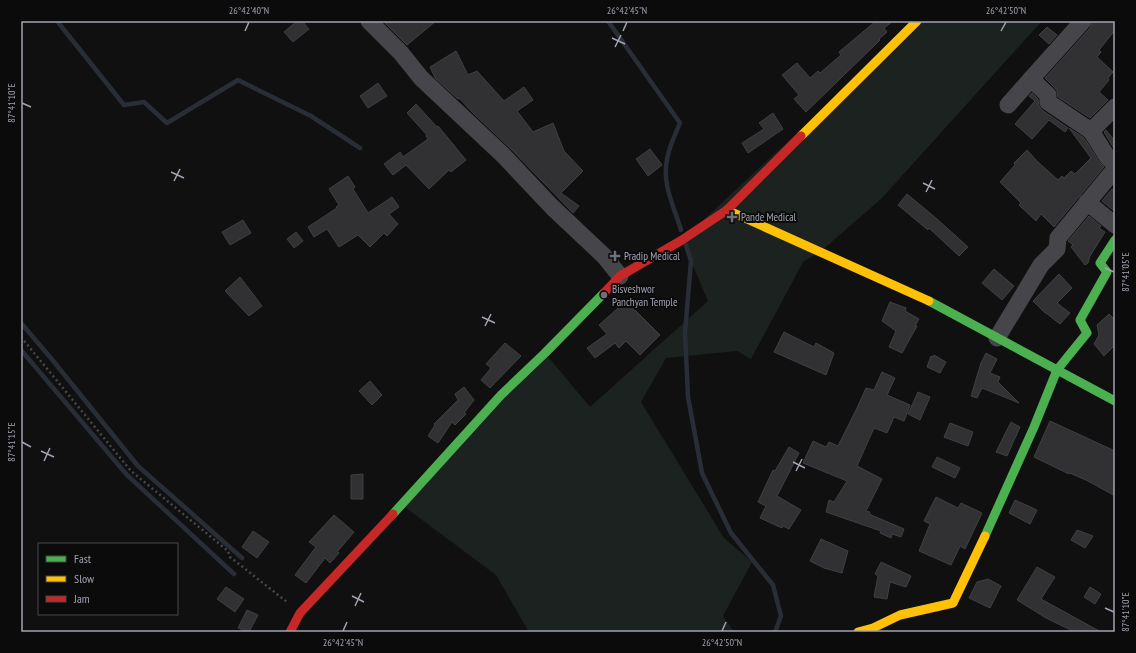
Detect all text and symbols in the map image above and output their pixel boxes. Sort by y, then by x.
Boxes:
text: 26°42'40"N [229,4,269,17]
text: 26°42'45"N [607,4,647,17]
text: 26°42'50"N [986,4,1026,17]
text: 87°41'10"E [5,83,18,123]
place label: Pande Medical [741,210,797,224]
marker: Pande Medical [726,211,738,223]
place label: Pradip Medical [624,249,680,263]
marker: Pradip Medical [609,250,621,262]
text: 87°41'05"E [1119,252,1132,292]
place label: Bisveshwor Panchyan Temple [612,282,678,309]
marker: Bisveshwor Panchyan Temple [599,290,609,300]
text: 87°41'15"E [5,422,18,462]
legend [38,543,178,615]
text: Fast [74,551,92,566]
text: Slow [74,571,95,586]
text: Jam [73,591,90,606]
text: 87°41'10"E [1119,592,1132,632]
text: 26°42'45"N [323,636,363,649]
text: 26°42'50"N [702,636,742,649]

